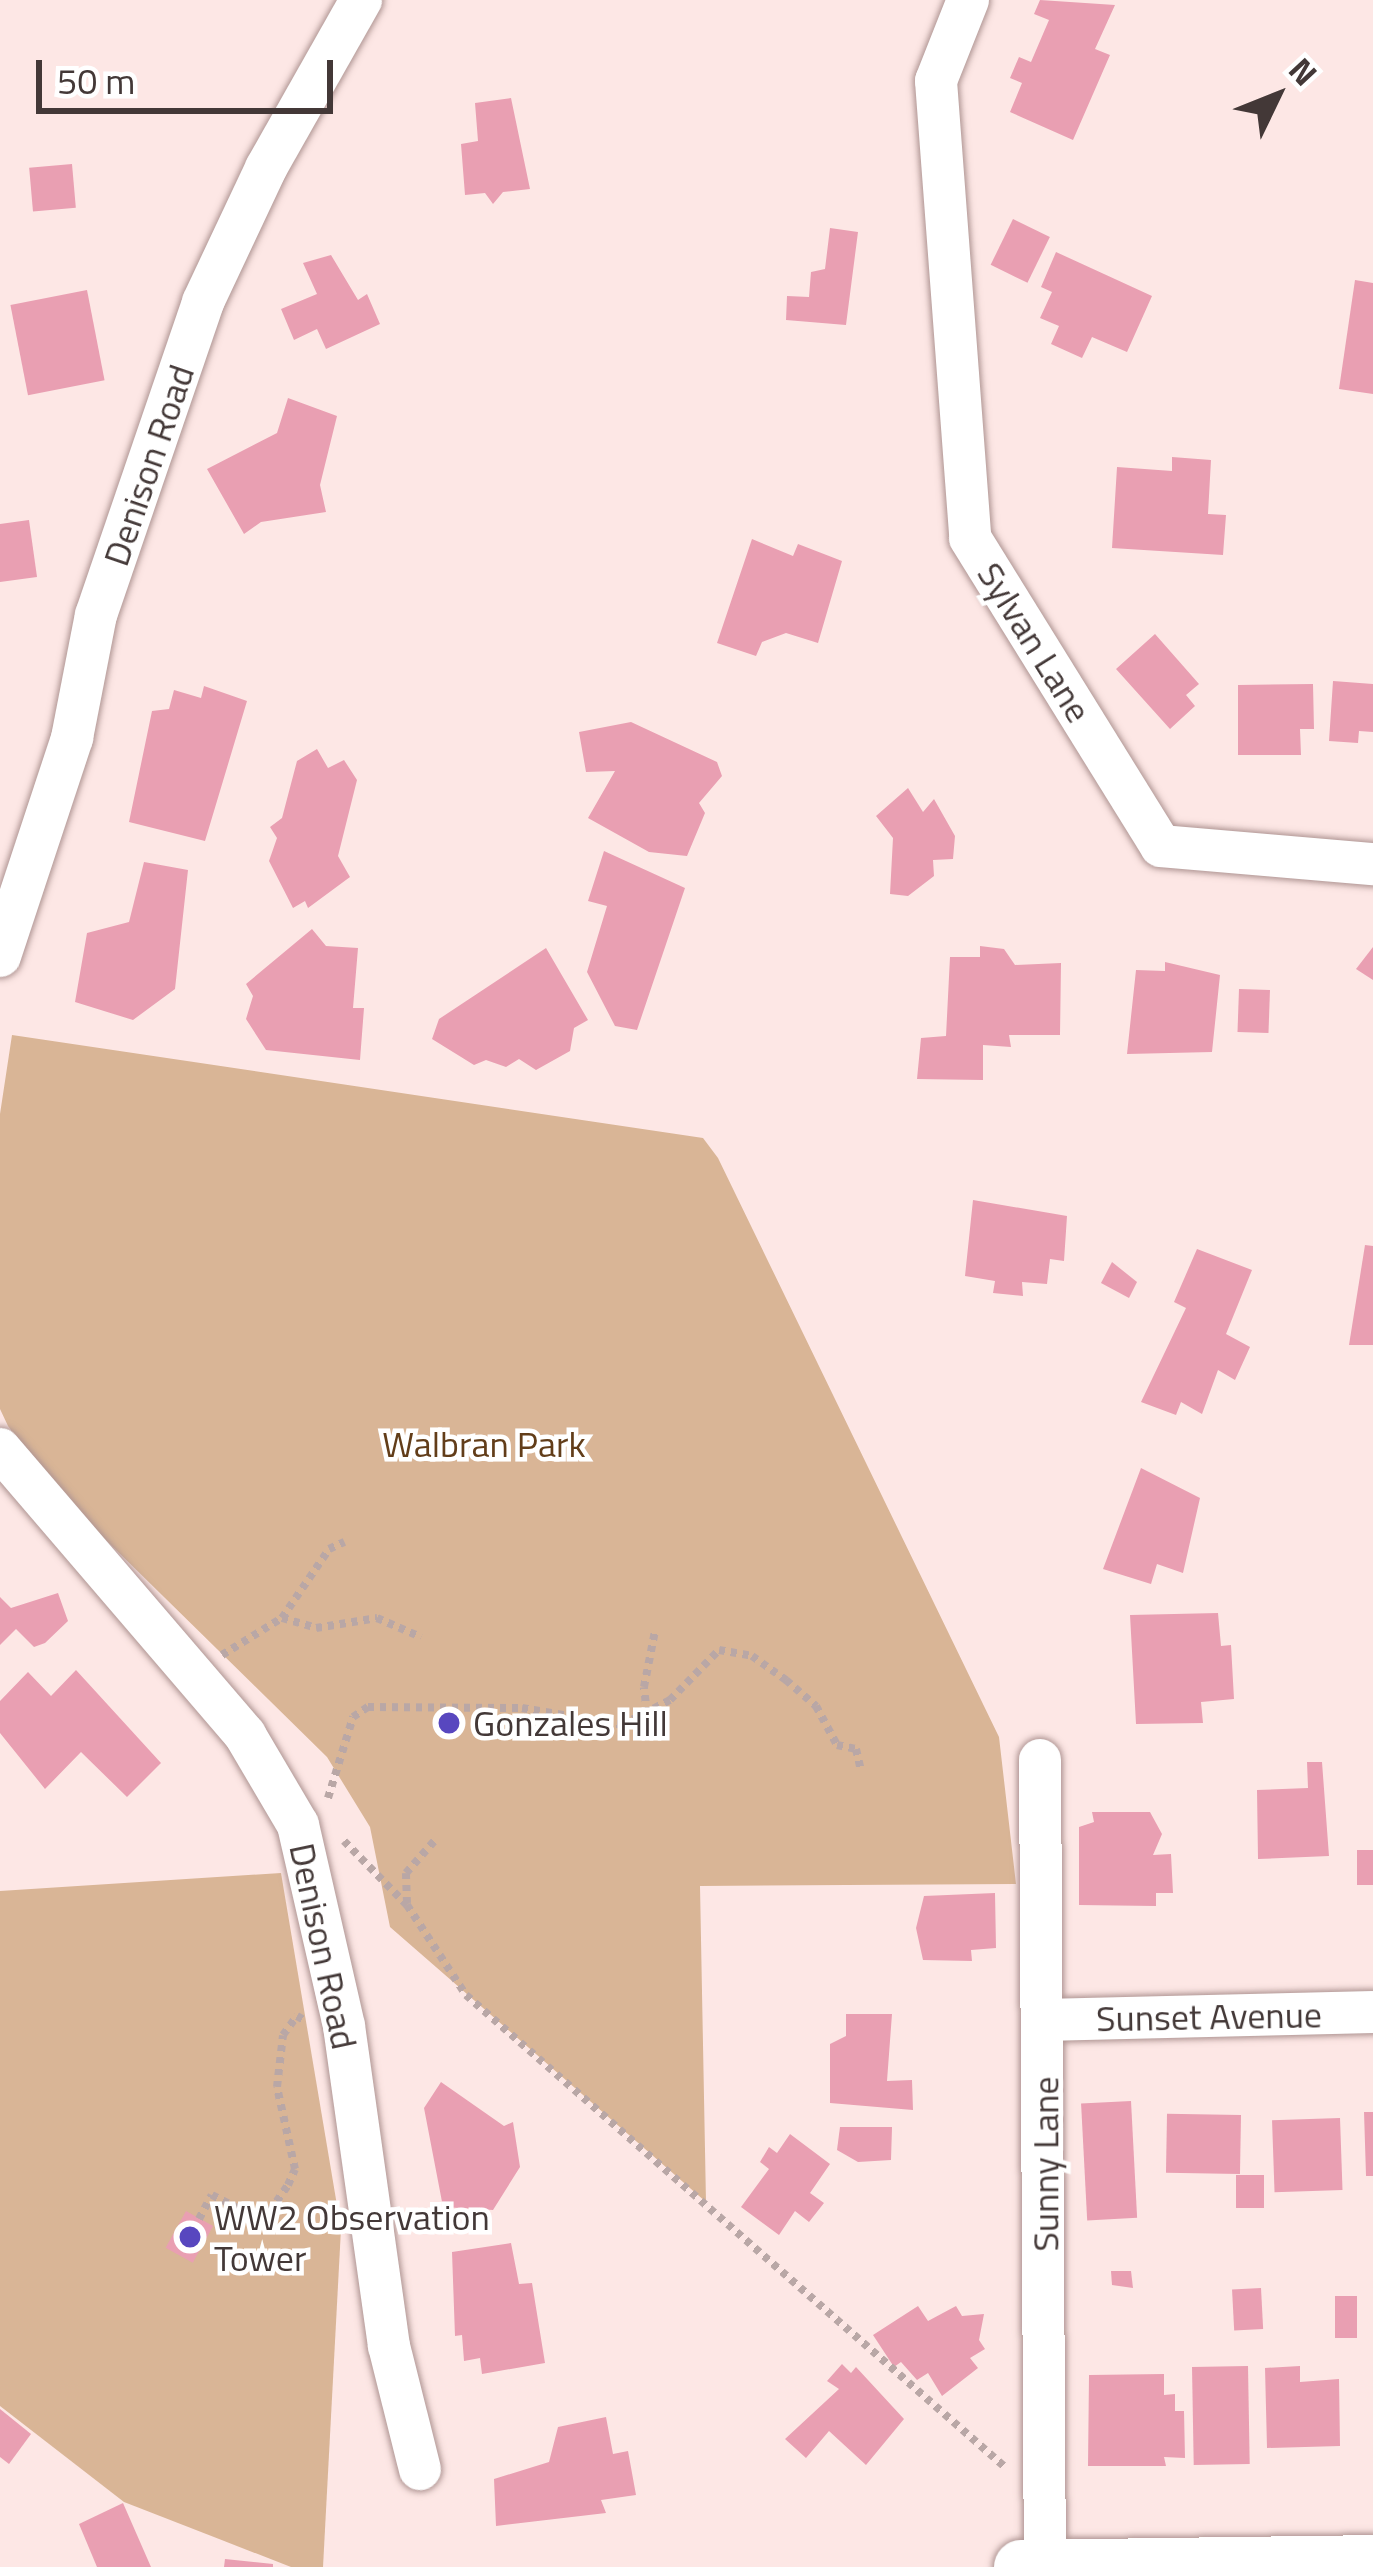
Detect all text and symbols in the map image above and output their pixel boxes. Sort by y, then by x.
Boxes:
scale bar [42,36,339,110]
north arrow [1217,36,1337,156]
text: N [1277,46,1329,97]
text: 50 m [57,53,135,108]
street label: Denison Road [93,359,203,571]
street label: Sylvan Lane [969,554,1101,730]
park label: Walbran Park [382,1422,586,1466]
place label: Gonzales Hill [473,1701,668,1745]
marker: Gonzales Hill [436,1710,462,1736]
street label: Denison Road [281,1839,367,2053]
street label: Sunset Avenue [1096,1992,1322,2040]
street label: Sunny Lane [1023,2076,1067,2252]
place label: WW2 Observation Tower [214,2194,490,2279]
marker: WW2 Observation Tower [177,2224,203,2250]

